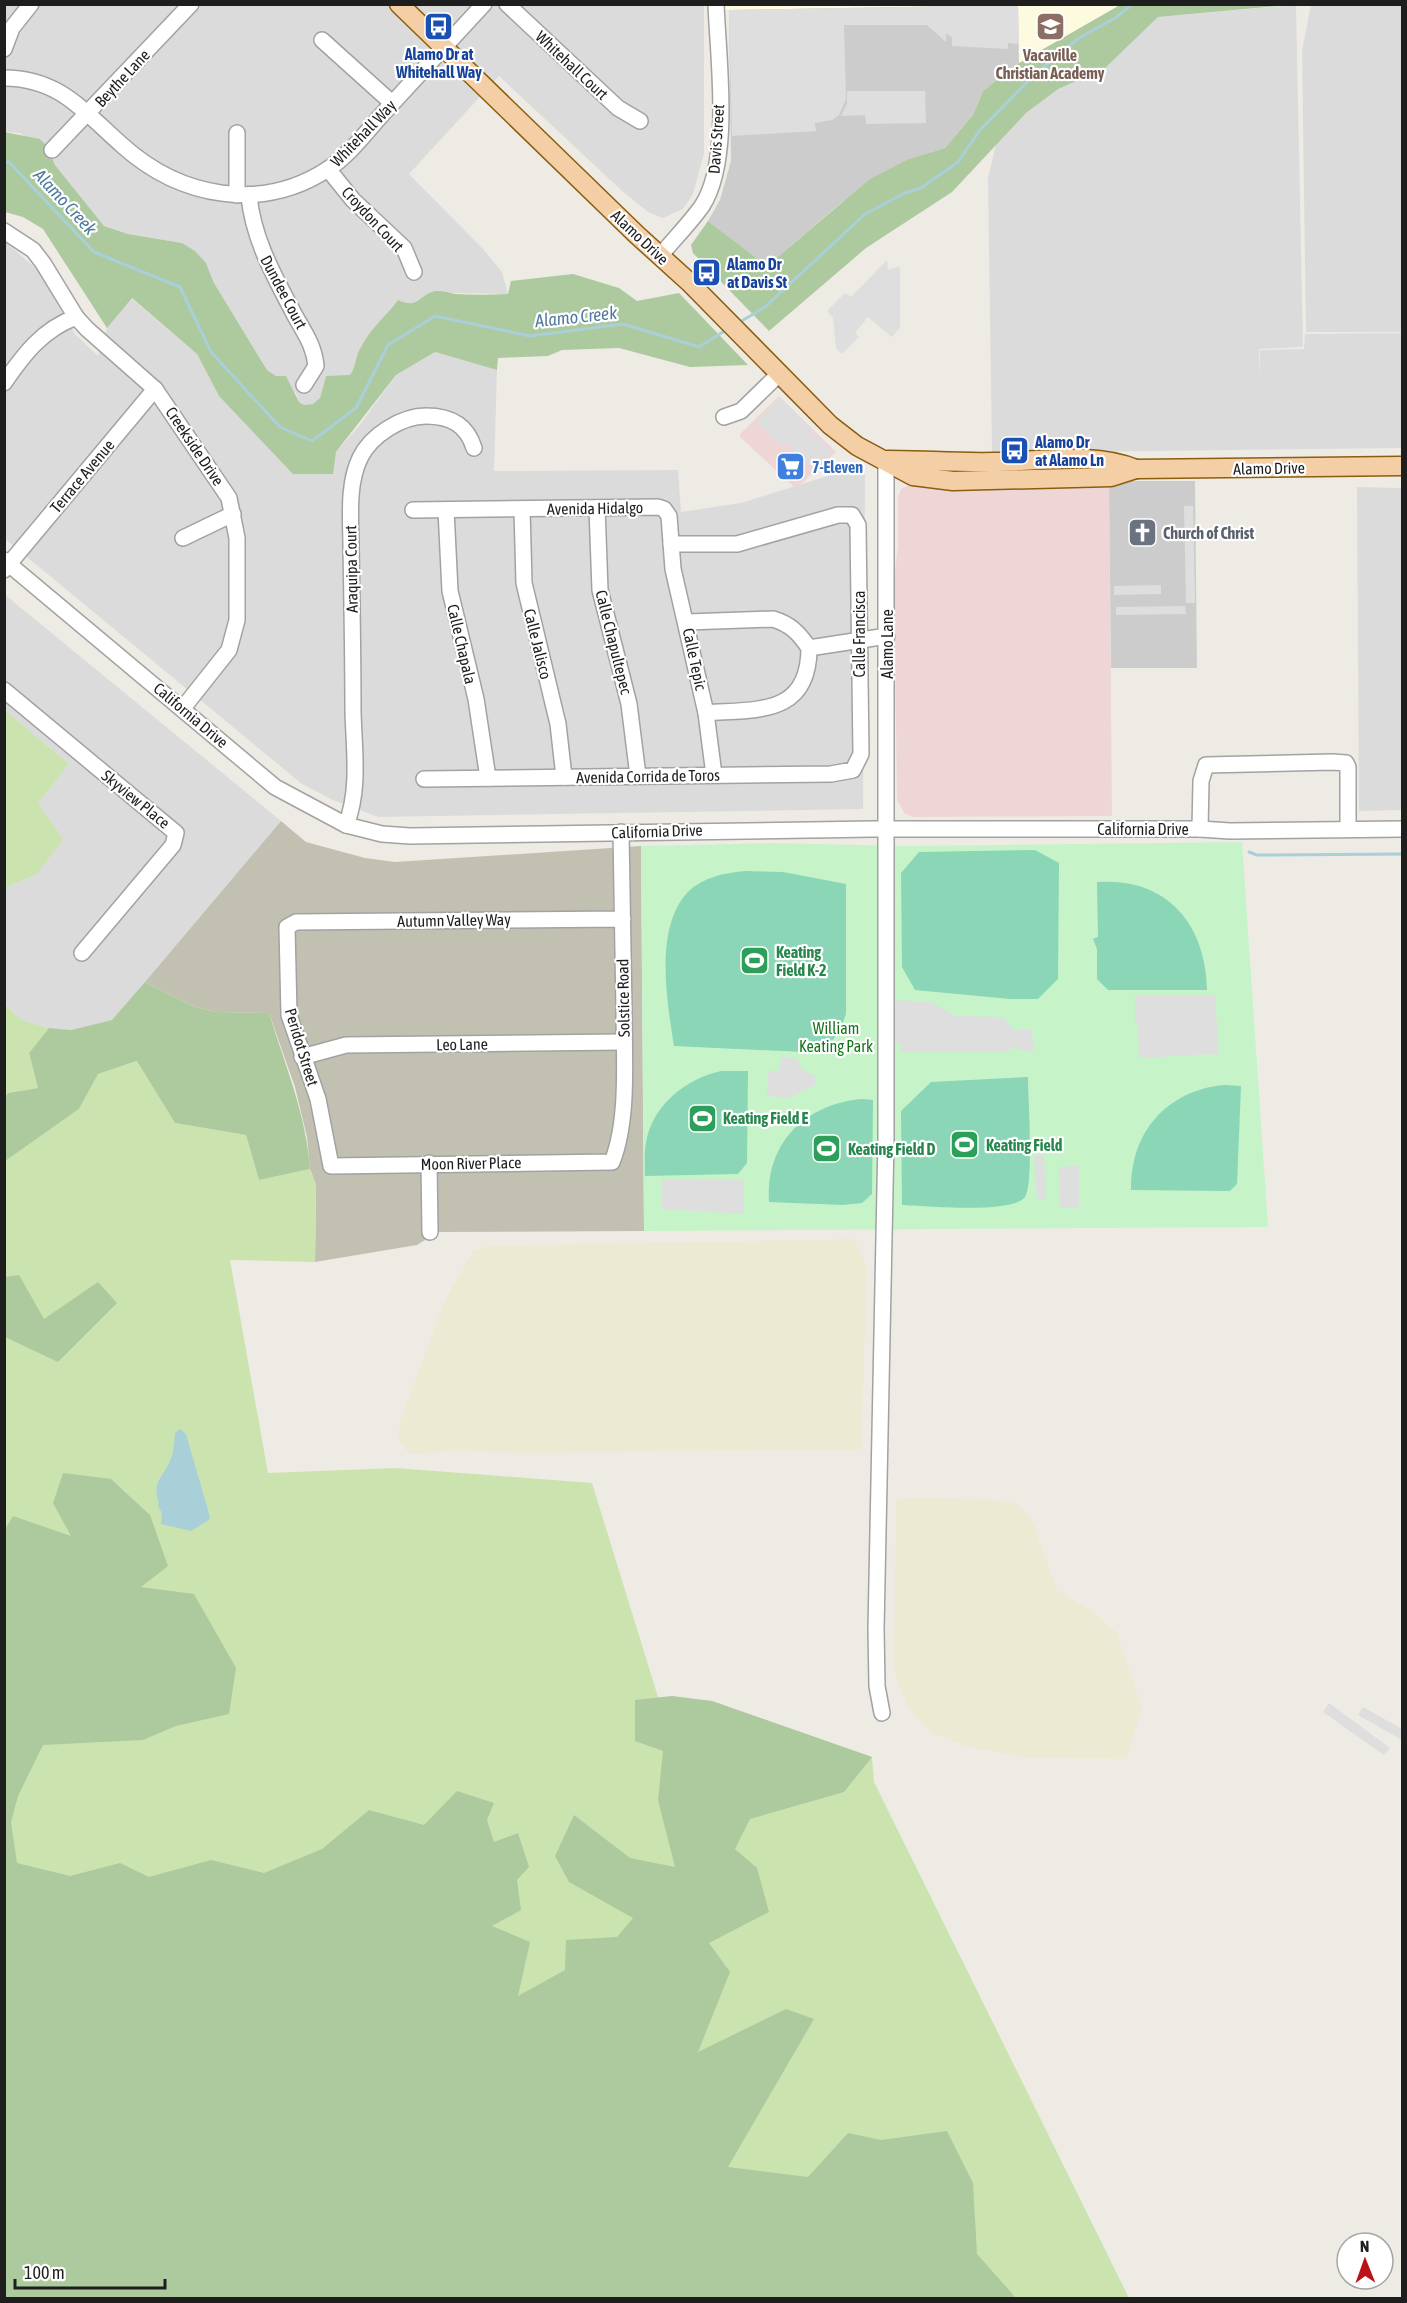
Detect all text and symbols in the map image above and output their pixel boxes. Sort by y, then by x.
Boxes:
bus stop icon: Alamo Dr at Whitehall Way [423,10,455,42]
school or university icon: Vacaville Christian Academy [1034,11,1066,43]
street label: Whitehall Court [532,27,612,103]
place label: Alamo Dr at Whitehall Way [395,45,482,81]
street label: Beythe Lane [91,46,154,111]
place label: Vacaville Christian Academy [996,46,1105,82]
street label: Whitehall Way [327,96,400,171]
street label: Davis Street [705,103,727,174]
water label: Alamo Creek [29,164,102,240]
street label: Croydon Court [338,183,408,256]
street label: Alamo Drive [608,206,672,268]
street label: Dundee Court [257,252,311,332]
place label: Alamo Dr at Davis St [726,255,787,291]
bus stop icon: Alamo Dr at Davis St [690,257,722,289]
water label: Alamo Creek [533,302,619,331]
street label: Creekside Drive [162,403,228,489]
place label: Alamo Dr at Alamo Ln [1034,433,1104,469]
bus stop icon: Alamo Dr at Alamo Ln [998,435,1030,467]
street label: Terrace Avenue [46,436,118,516]
supermarket icon: 7-Eleven [775,451,807,483]
place label: 7-Eleven [812,458,863,476]
street label: Alamo Drive [1233,458,1305,478]
street label: Avenida Hidalgo [547,498,643,519]
church icon: Church of Christ [1126,517,1158,549]
place label: Church of Christ [1163,524,1254,542]
street label: Araquipa Court [341,525,362,613]
street label: Calle Chapultepec [591,588,636,696]
street label: Calle Francisca [850,591,868,677]
street label: Calle Chapala [443,602,480,686]
street label: Calle Jalisco [521,607,555,681]
street label: Alamo Lane [878,609,896,679]
street label: Calle Tepic [679,626,710,692]
street label: California Drive [150,679,232,751]
street label: Skyview Place [98,766,174,833]
street label: Avenida Corrida de Toros [576,766,720,786]
street label: California Drive [611,820,703,842]
street label: California Drive [1097,820,1189,838]
street label: Autumn Valley Way [397,910,511,931]
place label: Keating Field K-2 [776,943,827,979]
sports icon: Keating Field K-2 [739,945,771,977]
street label: Solstice Road [613,959,633,1037]
street label: Peridot Street [282,1006,322,1088]
park label: William Keating Park [799,1019,873,1056]
street label: Leo Lane [436,1035,488,1053]
sports icon: Keating Field E [686,1102,718,1134]
place label: Keating Field E [723,1109,809,1127]
sports icon: Keating Field [949,1129,981,1161]
sports icon: Keating Field D [811,1133,843,1165]
place label: Keating Field [986,1136,1063,1154]
place label: Keating Field D [848,1140,936,1158]
street label: Moon River Place [420,1153,522,1173]
north arrow [1335,2231,1395,2291]
text: N [1360,2237,1370,2255]
scale bar [15,2252,165,2290]
text: 100 m [24,2262,65,2283]

